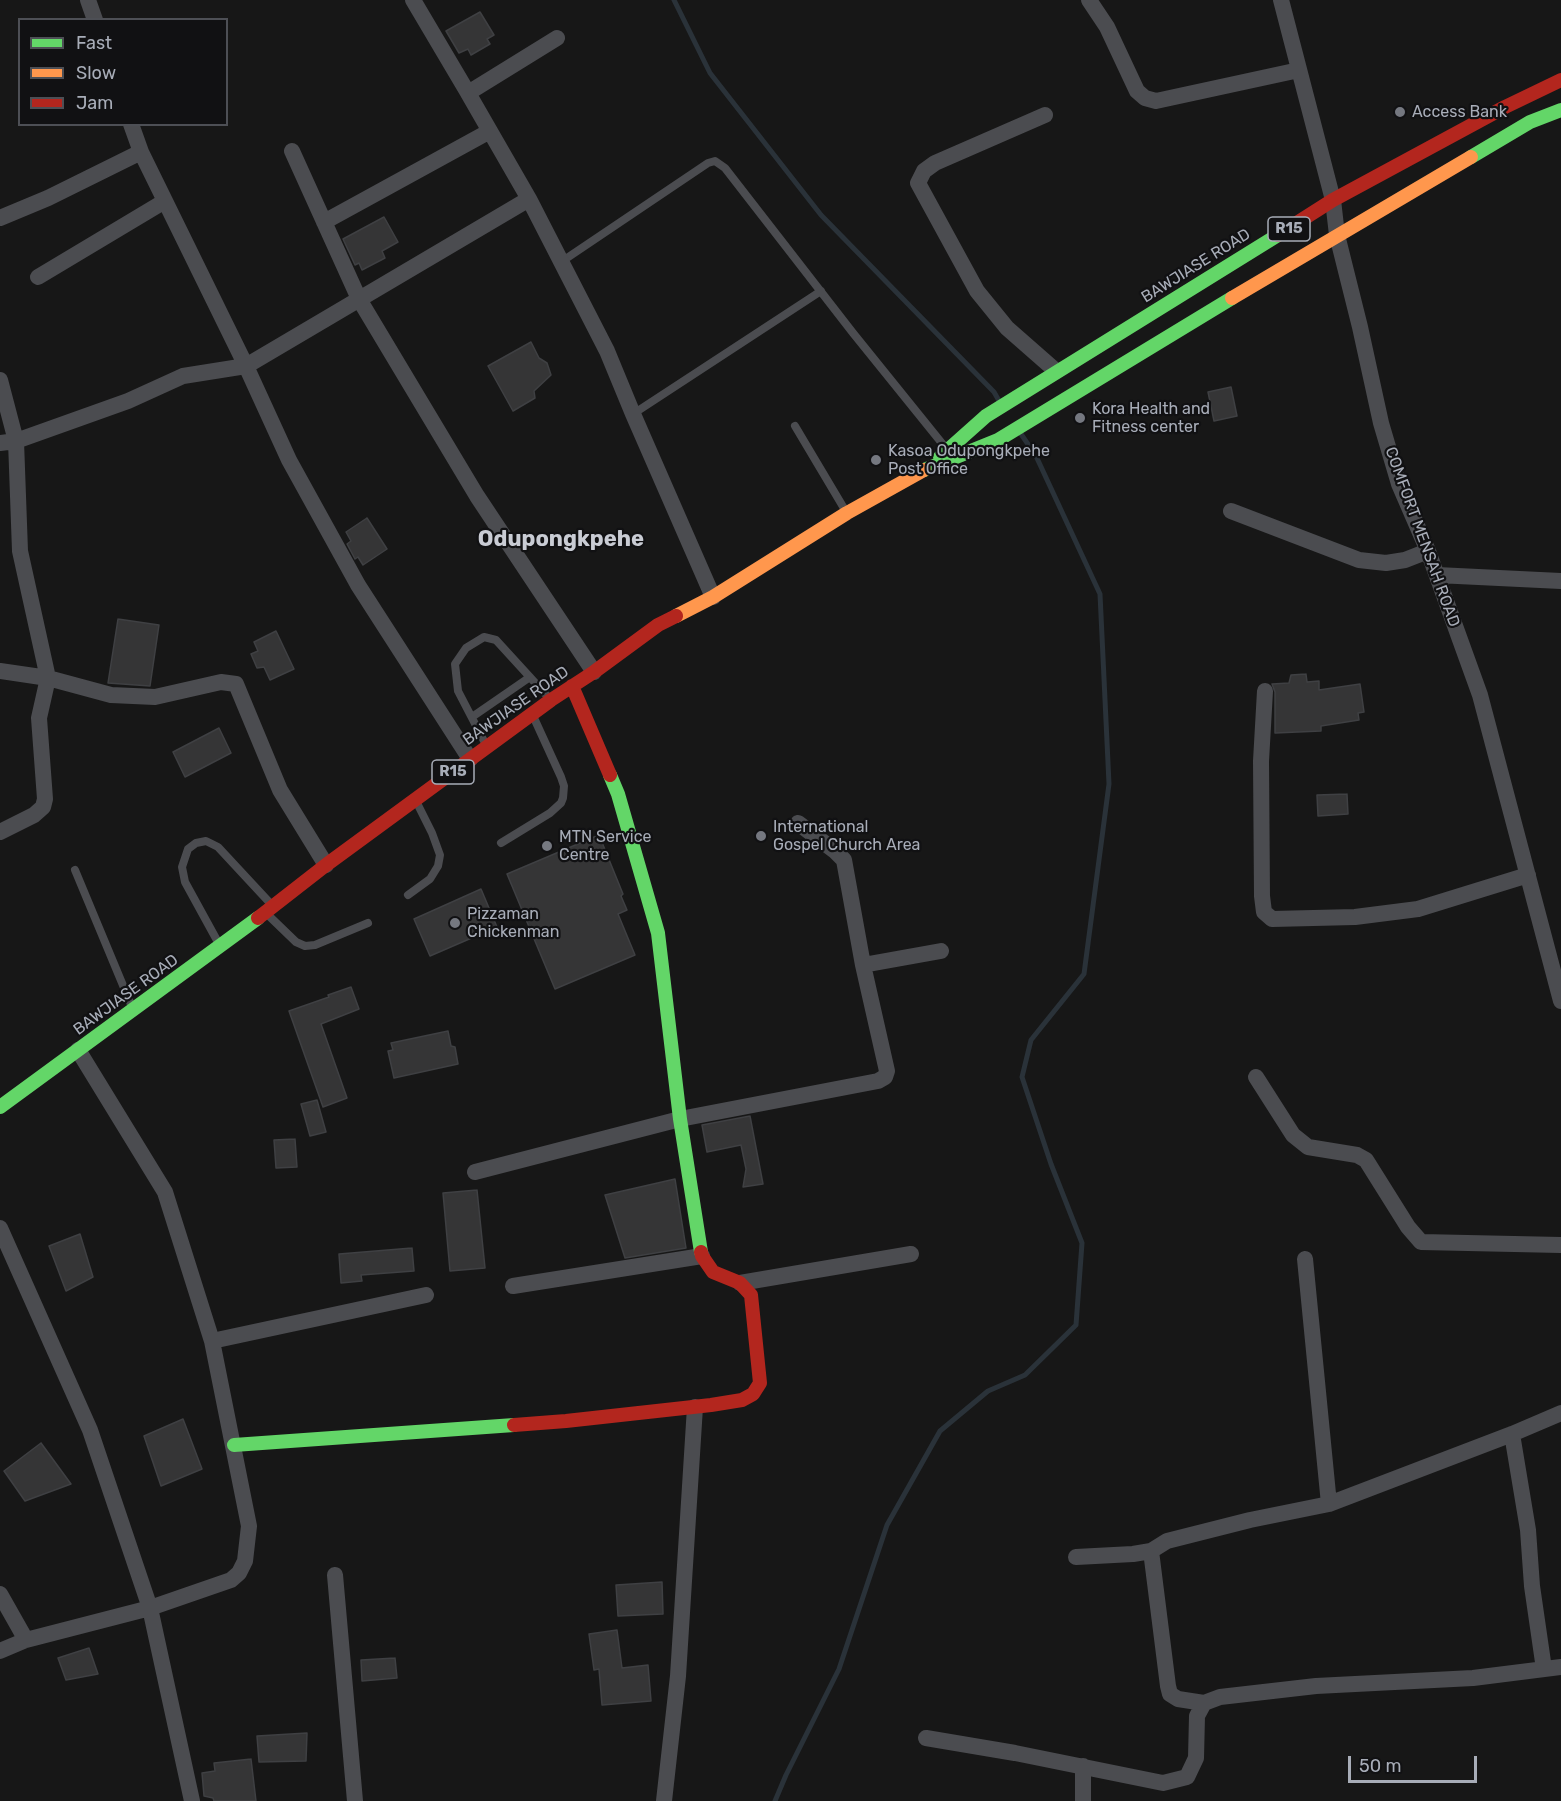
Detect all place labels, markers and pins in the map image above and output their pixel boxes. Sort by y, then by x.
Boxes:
place label: Access Bank [1412,102,1507,122]
marker: Access Bank [1393,105,1407,119]
place label: Kora Health and Fitness center [1092,399,1210,437]
marker: Kora Health and Fitness center [1073,411,1087,425]
place label: Kasoa Odupongkpehe Post Office [888,441,1050,479]
marker: Kasoa Odupongkpehe Post Office [869,453,883,467]
place label: International Gospel Church Area [773,817,920,855]
place label: MTN Service Centre [559,827,652,865]
marker: International Gospel Church Area [754,829,768,843]
marker: MTN Service Centre [540,839,554,853]
place label: Pizzaman Chickenman [467,904,559,942]
marker: Pizzaman Chickenman [448,916,462,930]

